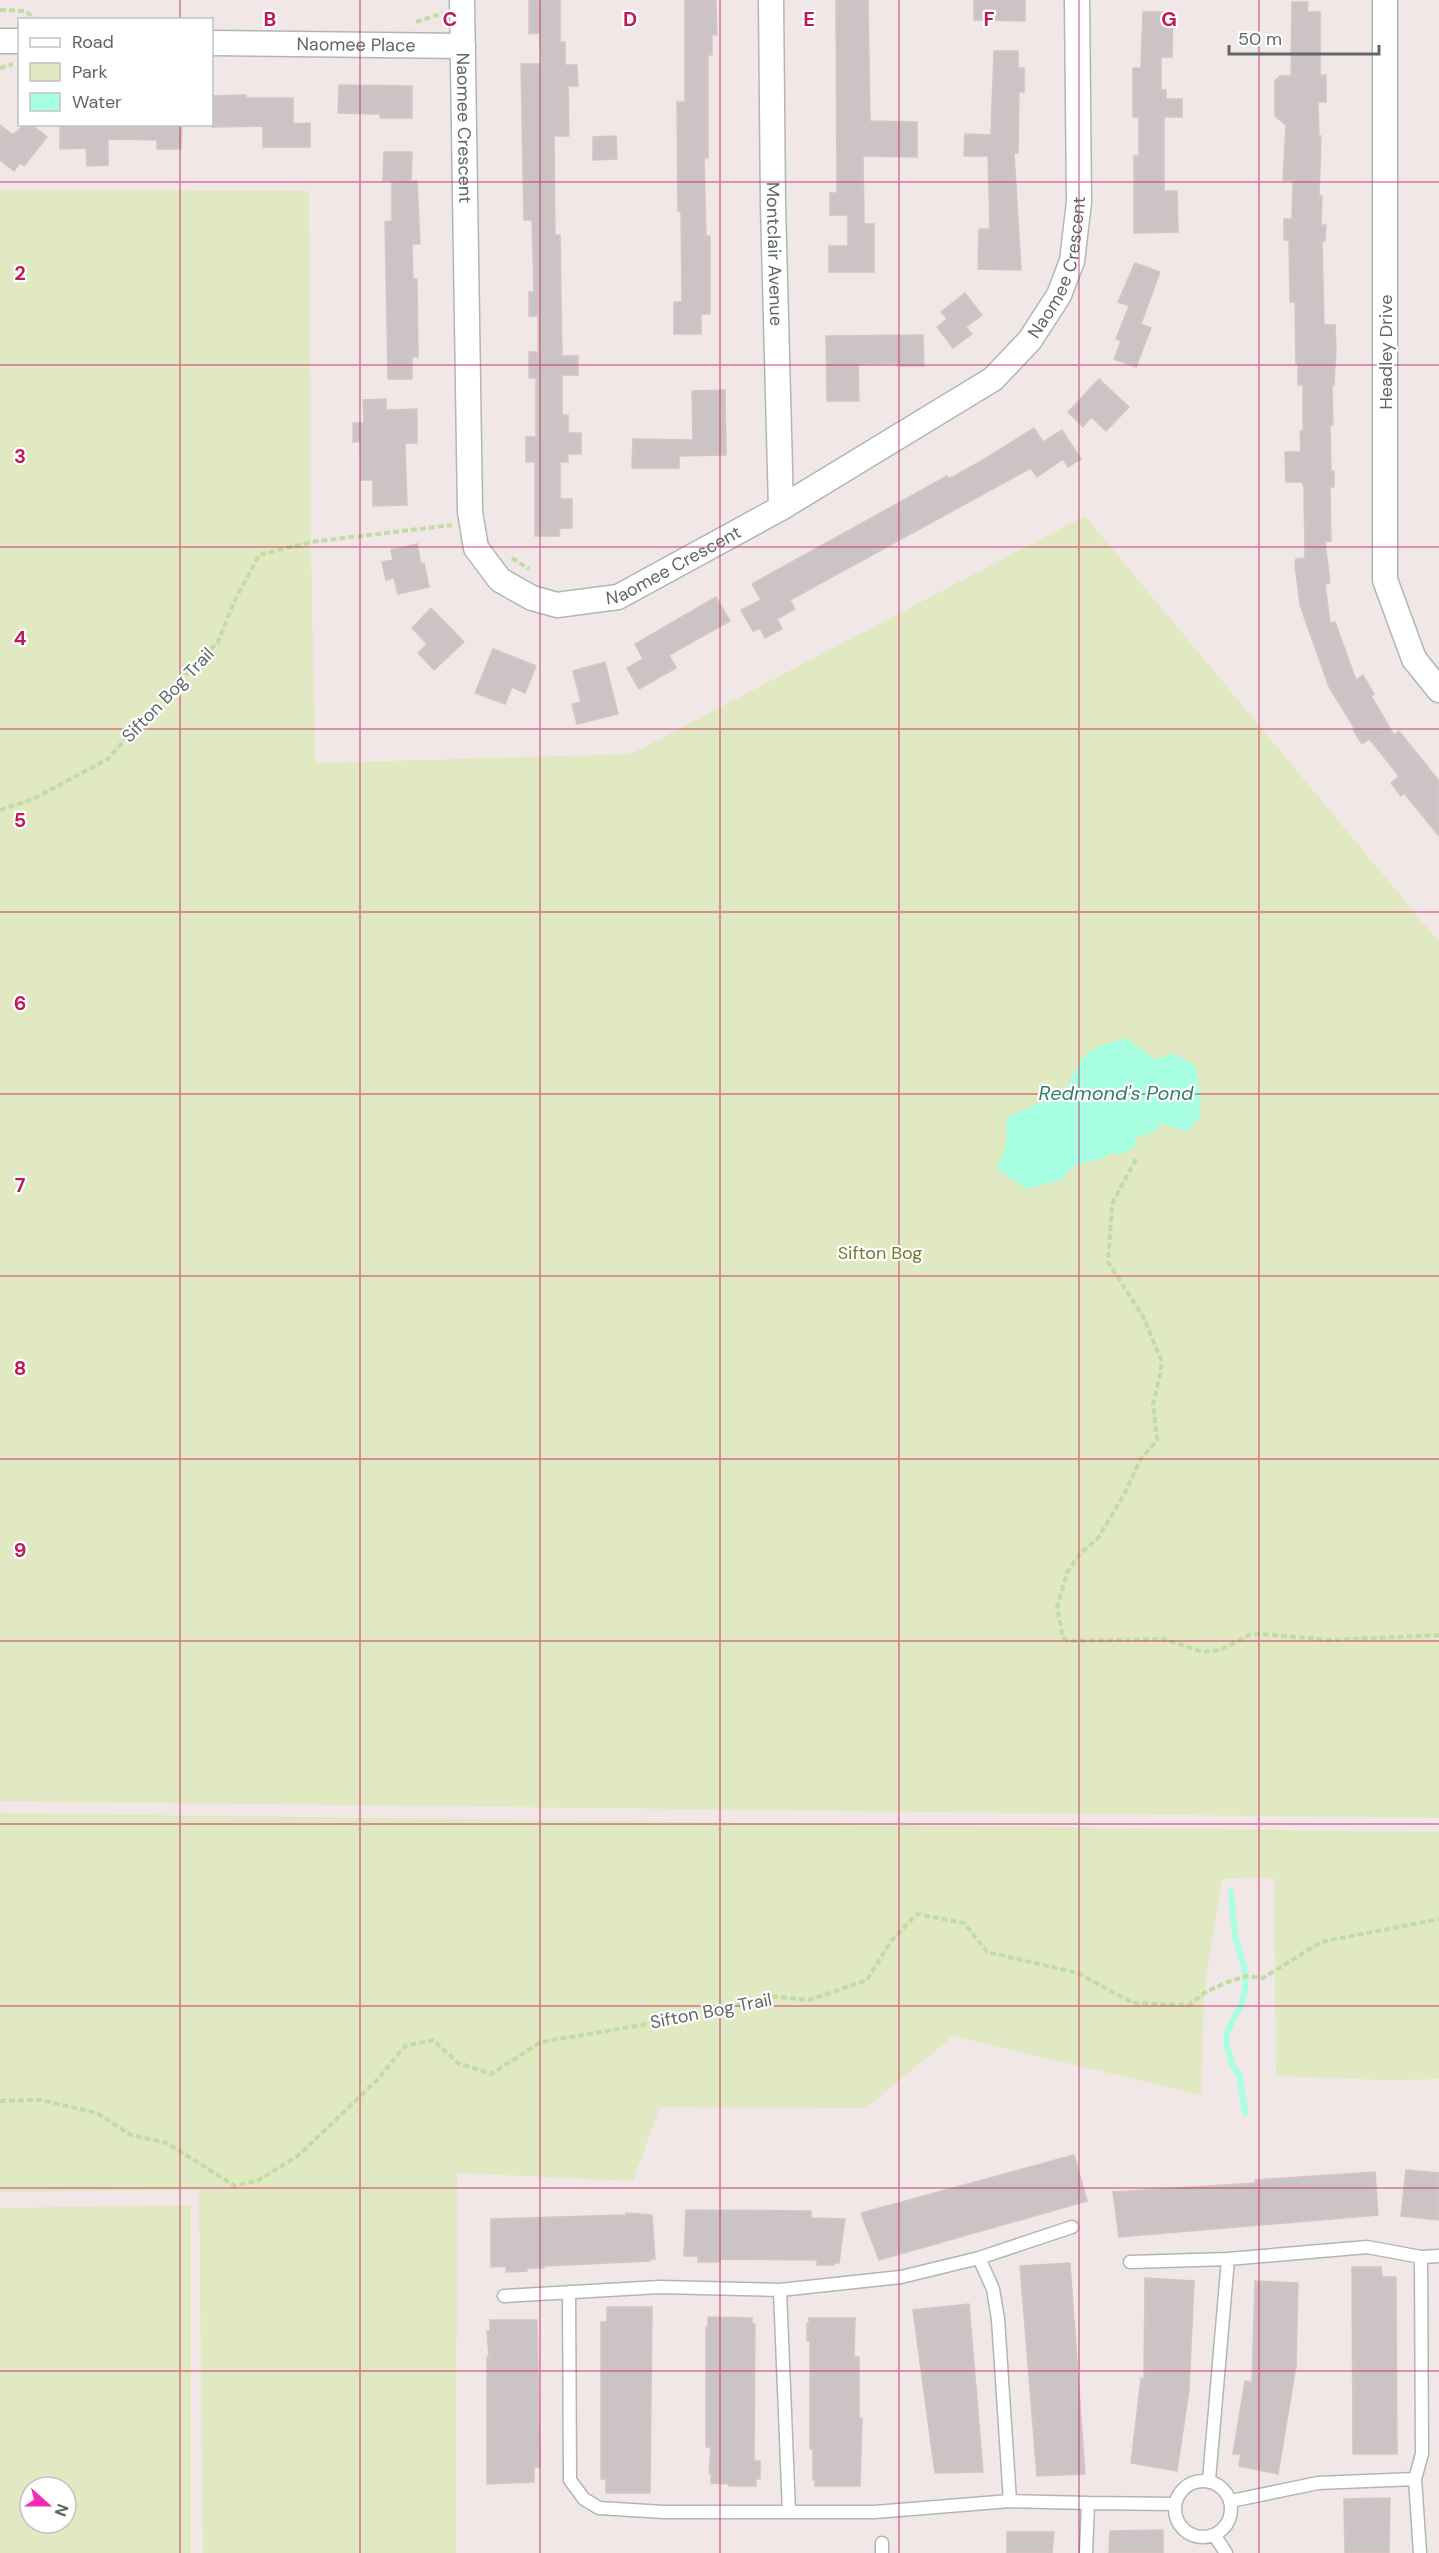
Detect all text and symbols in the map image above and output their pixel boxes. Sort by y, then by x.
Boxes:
text: B [264,6,276,32]
text: C [443,6,457,32]
text: D [623,6,637,32]
text: E [803,6,815,32]
text: F [983,6,995,32]
text: G [1161,6,1177,32]
legend [18,18,213,126]
scale bar [1229,18,1379,56]
text: 50 m [1238,27,1282,51]
text: Road [72,30,114,54]
street label: Naomee Place [296,32,416,57]
street label: Naomee Crescent [451,52,477,204]
text: Park [72,60,108,84]
text: Water [72,90,122,114]
street label: Montclair Avenue [761,182,788,326]
street label: Naomee Crescent [1022,196,1091,343]
text: 2 [14,260,26,286]
street label: Headley Drive [1374,295,1398,409]
text: 3 [14,443,26,469]
street label: Naomee Crescent [604,520,745,610]
text: 4 [14,625,27,651]
street label: Sifton Bog Trail [117,642,219,748]
text: 5 [14,807,26,833]
text: 6 [14,990,26,1016]
water label: Redmond's Pond [1039,1080,1194,1106]
text: 7 [15,1172,26,1198]
park label: Sifton Bog [838,1241,922,1265]
text: 8 [14,1355,26,1381]
text: 9 [14,1537,26,1563]
street label: Sifton Bog Trail [648,1987,774,2035]
north arrow [18,2475,78,2535]
text: N [50,2501,73,2519]

